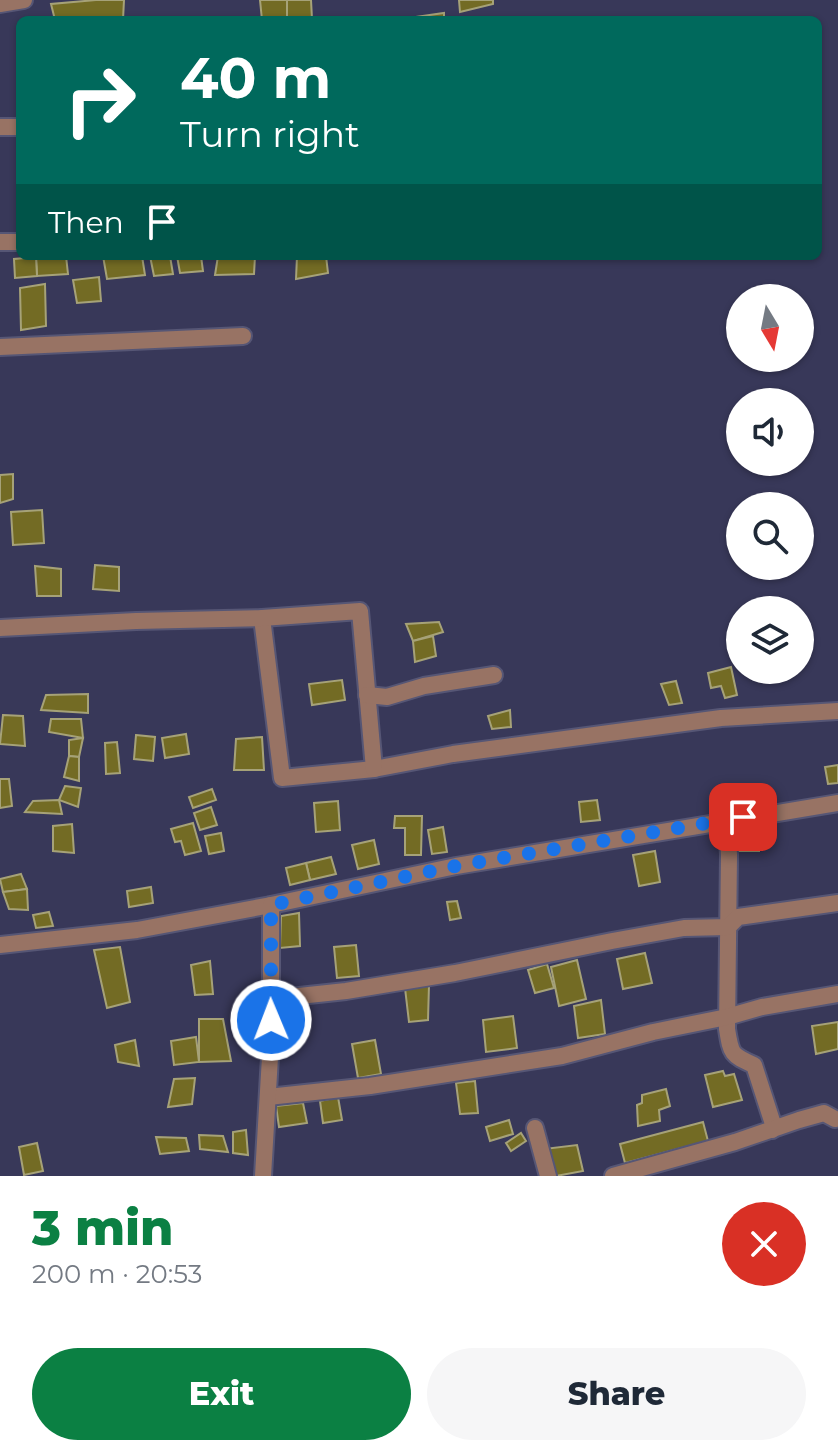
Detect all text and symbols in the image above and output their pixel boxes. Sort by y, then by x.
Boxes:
text: 40 m [180,44,331,112]
icon: right [48,48,152,152]
text: Turn right [180,112,360,156]
icon: arrive [140,200,184,244]
text: Then [48,204,124,241]
north arrow [726,284,814,372]
map controls [726,284,814,684]
button: sound [726,388,814,476]
button: search [726,492,814,580]
button: layers [726,596,814,684]
pin [709,783,777,851]
icon: arrive [721,795,765,839]
position arrow [229,978,313,1062]
text: 3 min [32,1199,174,1257]
button: close [722,1202,806,1286]
text: 200 m · 20:53 [32,1258,202,1290]
button: Exit [32,1348,411,1440]
button: Share [427,1348,806,1440]

